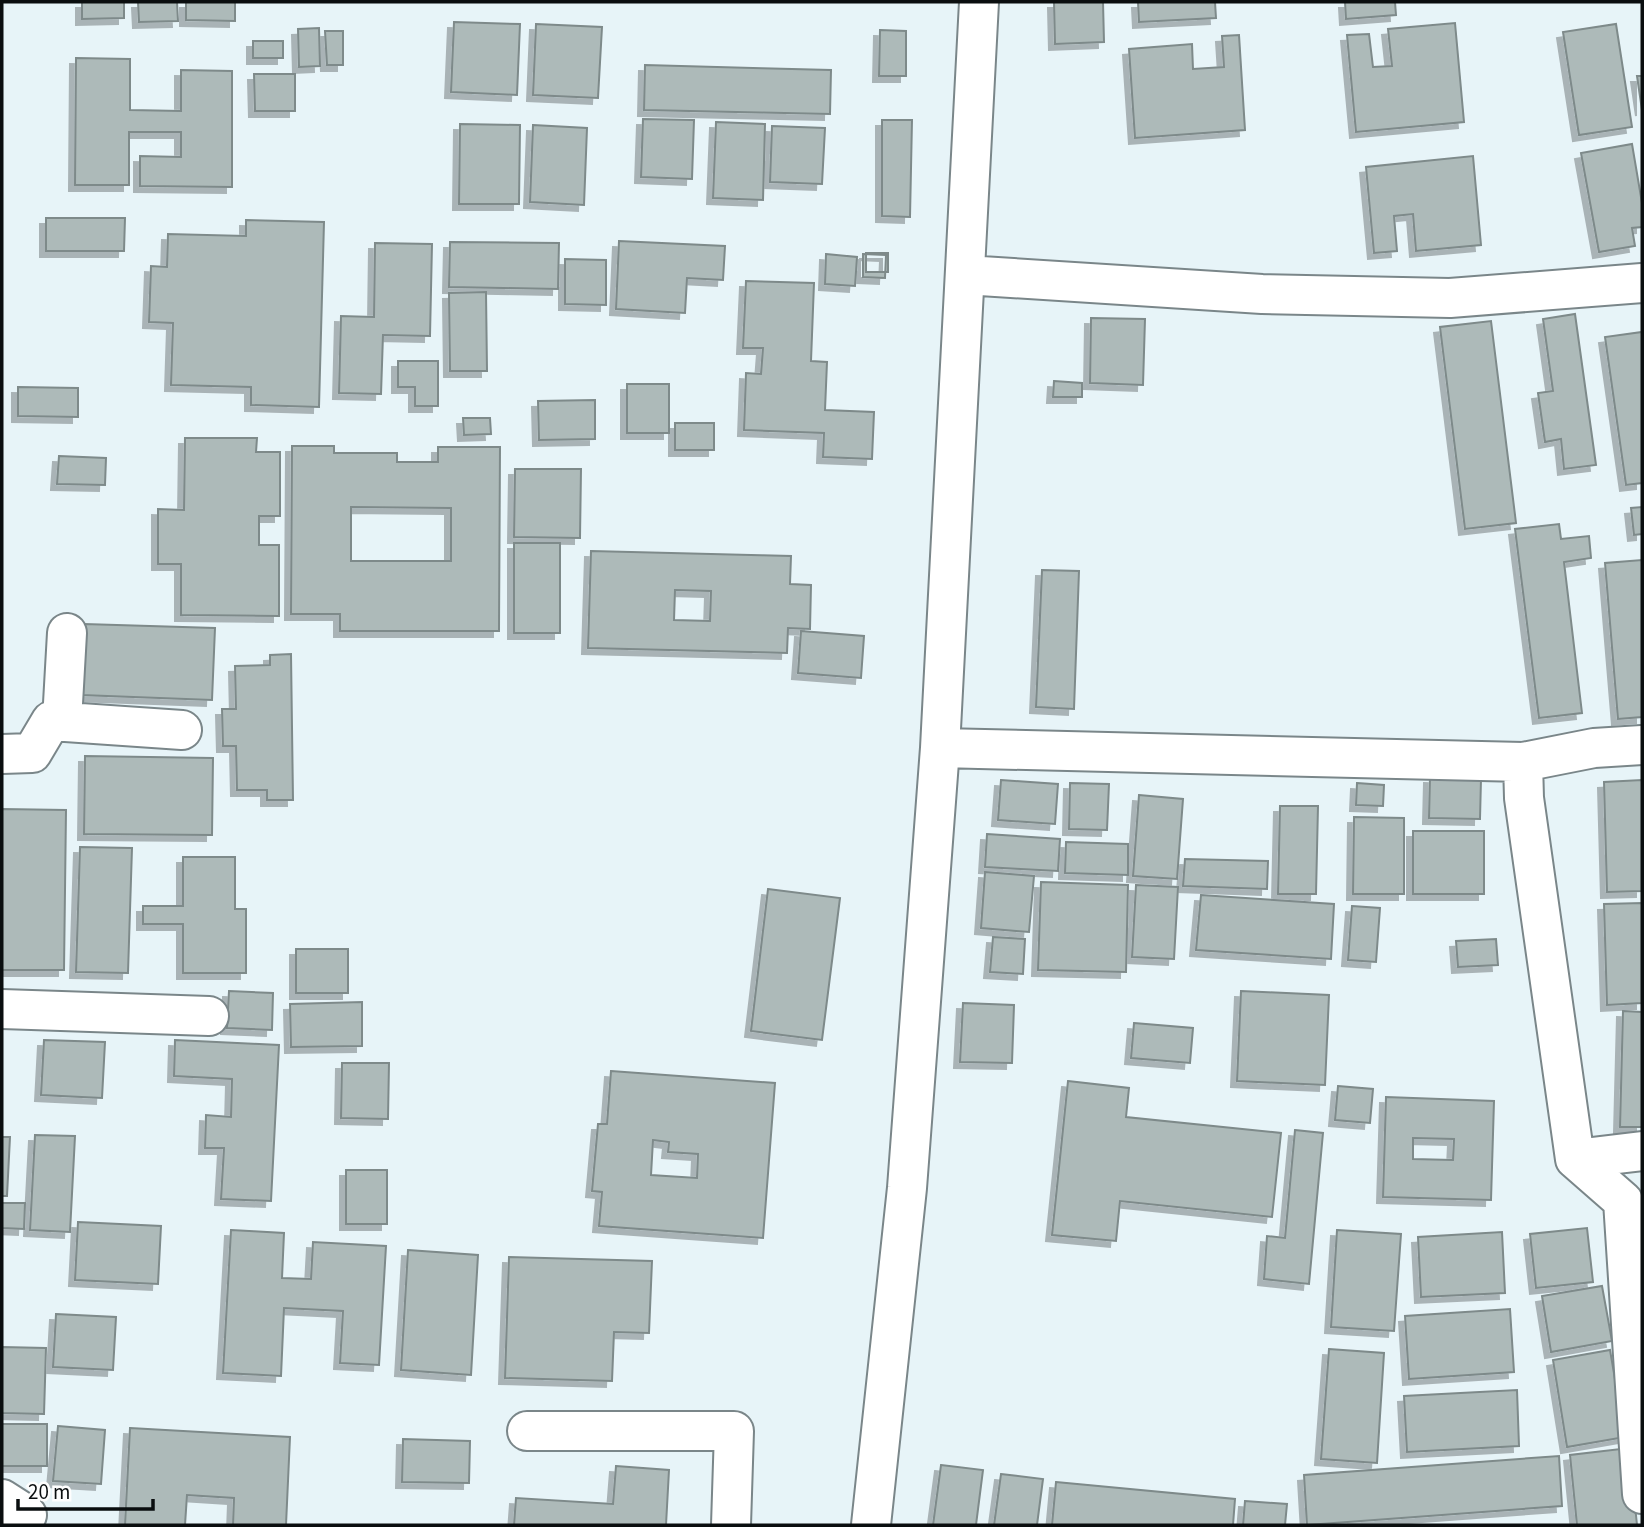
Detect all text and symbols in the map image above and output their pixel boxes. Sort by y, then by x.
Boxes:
scale bar [18,1468,152,1512]
text: 20 m [28,1477,70,1507]

